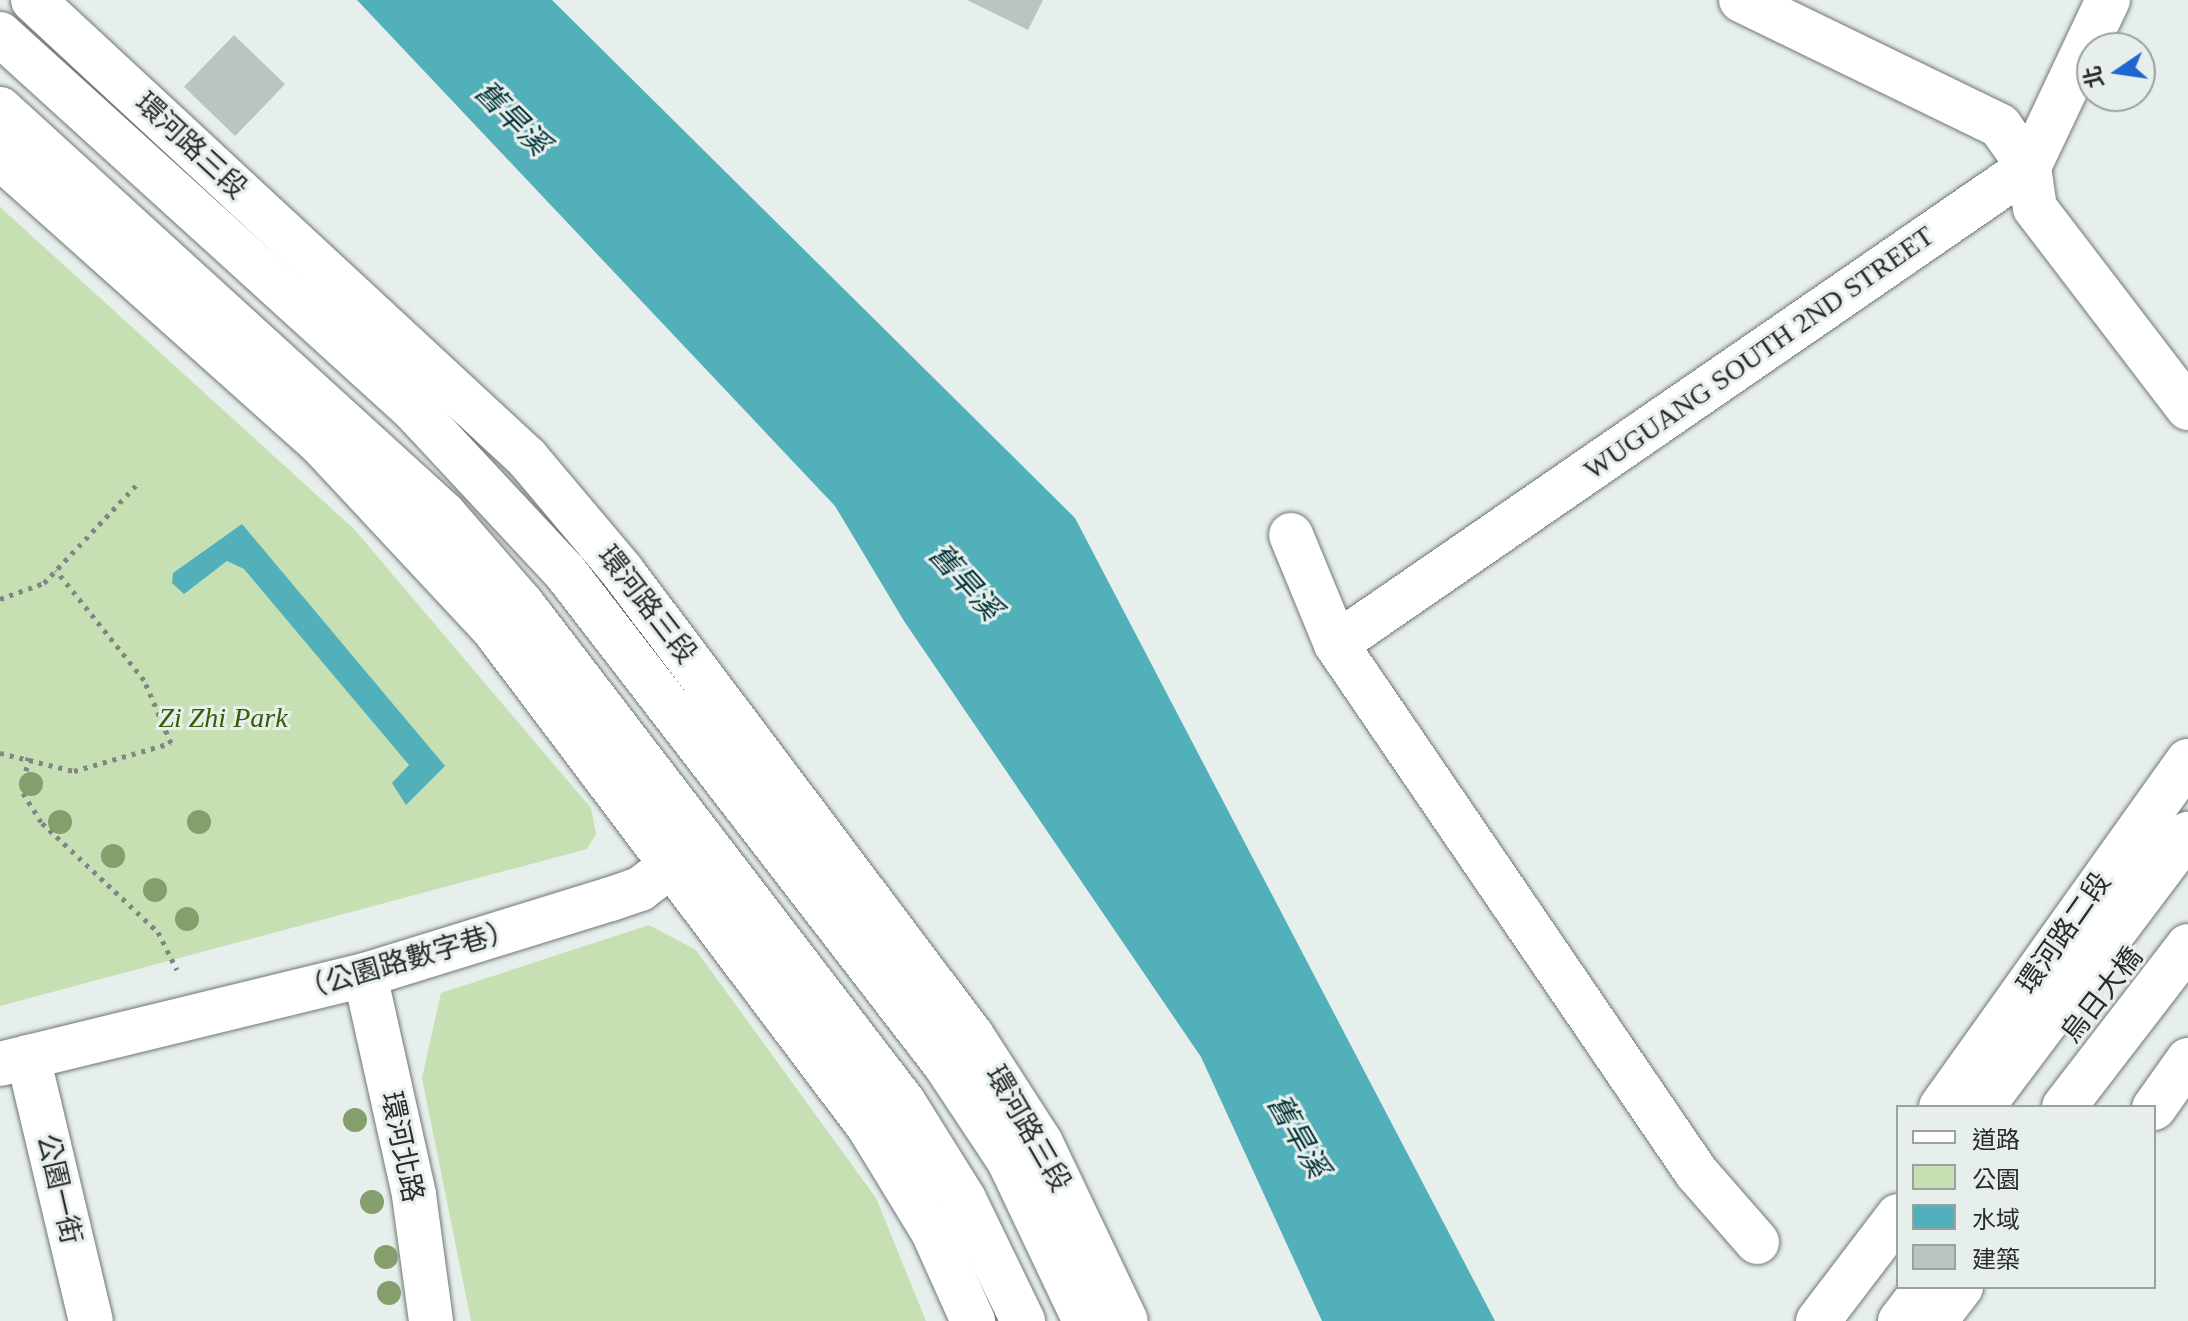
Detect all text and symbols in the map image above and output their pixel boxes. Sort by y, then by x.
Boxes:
north arrow [2076,32,2156,112]
text: 北 [2079,64,2109,91]
water label: 舊旱溪 [467,73,557,163]
street label: 環河路三段 [128,86,254,206]
street label: WUGUANG SOUTH 2ND STREET [1578,219,1940,487]
water label: 舊旱溪 [922,537,1008,627]
street label: 環河路三段 [591,539,703,671]
park label: Zi Zhi Park [158,701,288,735]
street label: 環河路二段 [2010,866,2118,1000]
street label: （公園路數字巷） [295,913,519,1007]
street label: 烏日大橋 [2054,941,2150,1049]
street label: 環河路三段 [978,1060,1078,1198]
water label: 舊旱溪 [1260,1088,1336,1184]
street label: 環河北路 [374,1089,430,1205]
legend [1896,1105,2156,1289]
text: 道路 [1972,1127,2020,1153]
street label: 公園一街 [30,1131,88,1247]
text: 公園 [1972,1167,2020,1193]
text: 水域 [1972,1207,2020,1233]
text: 建築 [1972,1247,2020,1273]

